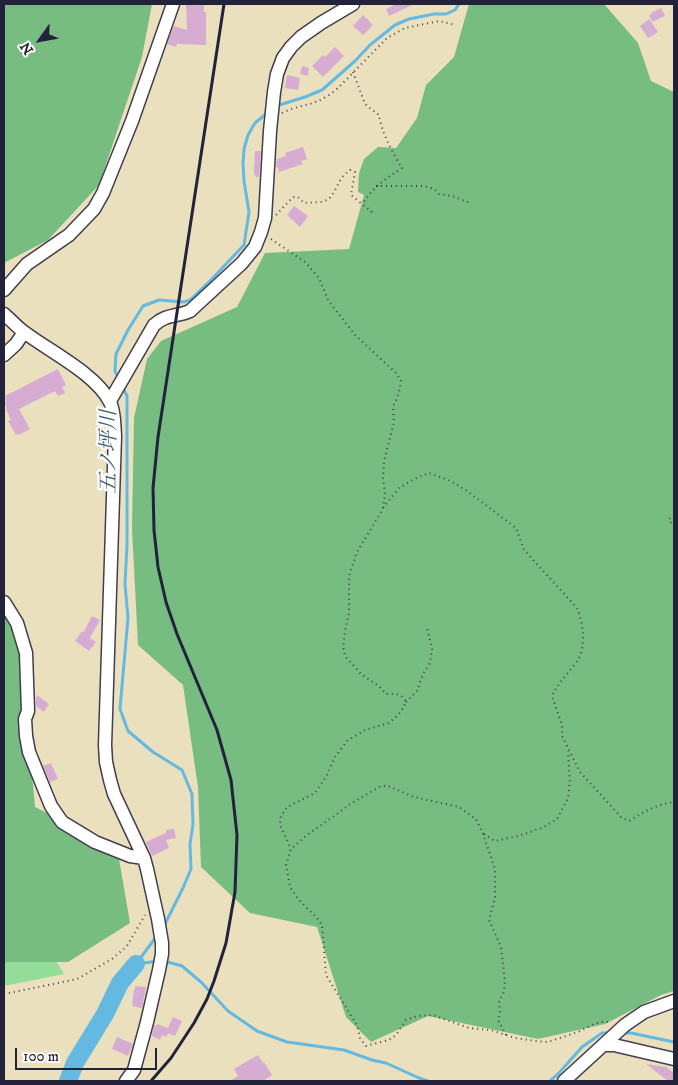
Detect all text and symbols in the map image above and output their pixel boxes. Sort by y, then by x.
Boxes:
north arrow [15,15,65,65]
text: N [17,38,38,58]
water label: 五ノ坪川 [98,410,124,494]
scale bar [18,1038,160,1070]
text: 100 m [23,1047,59,1066]

